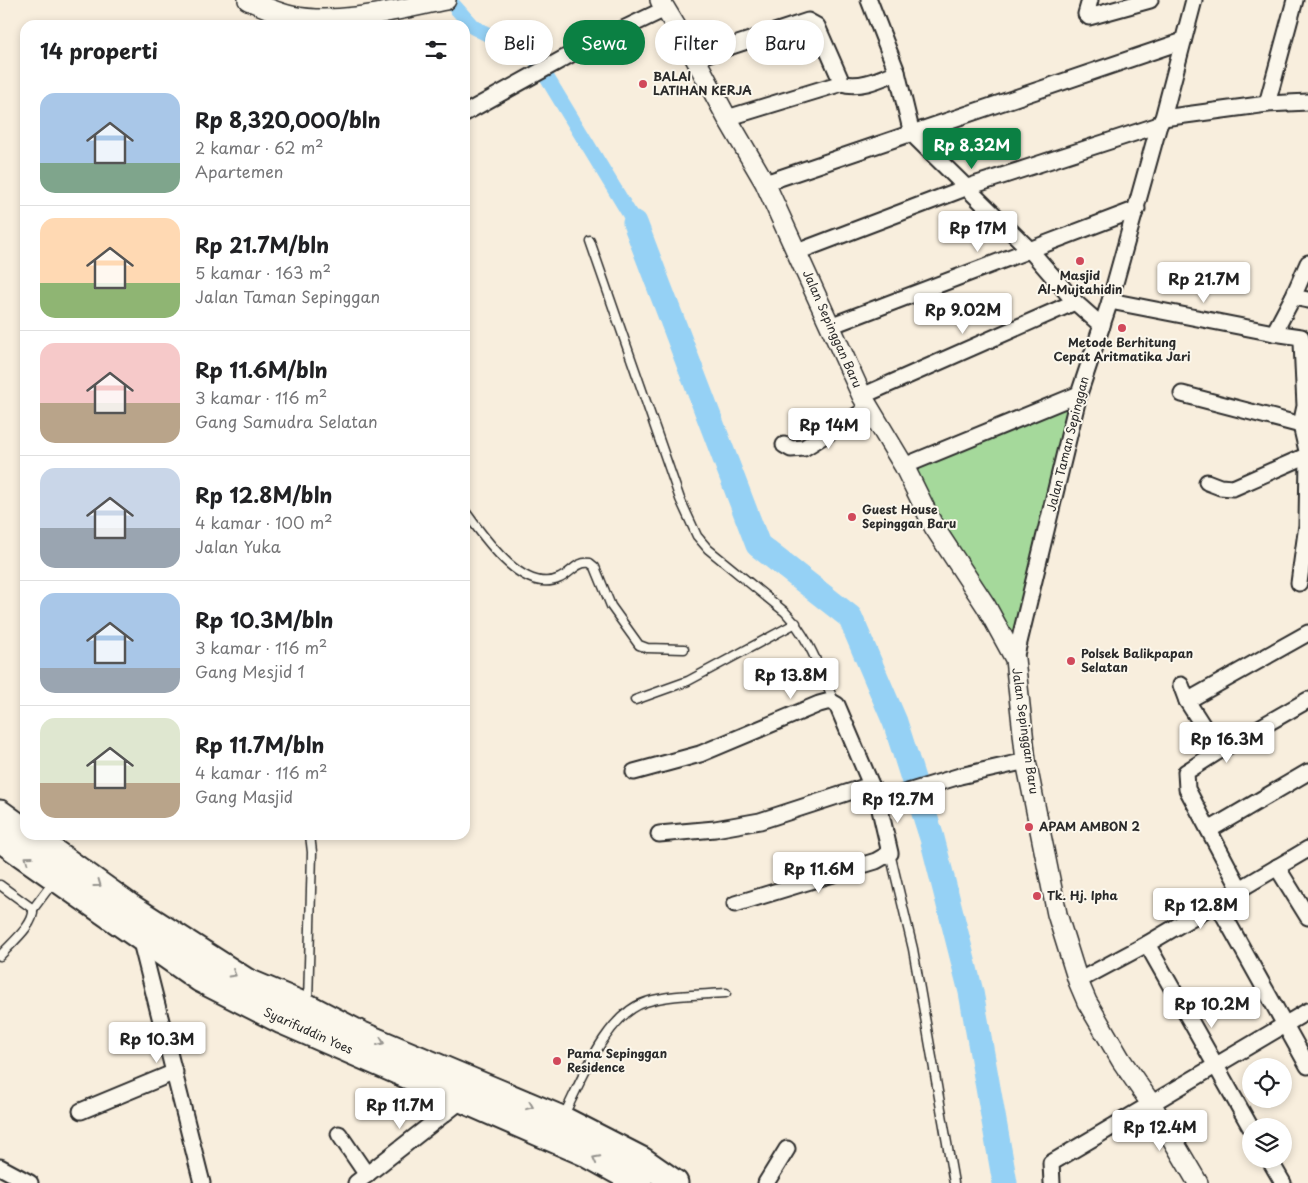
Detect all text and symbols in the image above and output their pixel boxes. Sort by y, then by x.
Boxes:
chip: Beli [485,20,553,65]
chip: Sewa [563,20,645,65]
chip: Filter [655,20,736,65]
chip: Baru [746,20,824,65]
text: 14 properti [40,34,158,66]
icon: filters [422,36,450,64]
place label: BALAI LATIHAN KERJA [653,67,752,99]
marker: BALAI LATIHAN KERJA [637,78,649,90]
text: Rp 8,320,000/bln [195,103,381,135]
icon: home [80,113,140,173]
pin: Rp 8.32M [920,128,1024,170]
text: Rp 8.32M [934,132,1010,156]
text: 2 kamar · 62 m² [195,135,323,159]
text: Apartemen [195,159,284,183]
pin: Rp 17M [937,210,1019,253]
text: Rp 17M [949,215,1007,239]
text: Rp 21.7M/bln [195,228,329,260]
icon: home [80,238,140,298]
marker: Masjid Al-Mujtahidin [1074,255,1086,267]
text: 5 kamar · 163 m² [195,260,331,284]
pin: Rp 21.7M [1152,262,1256,304]
place label: Masjid Al-Mujtahidin [1038,266,1122,298]
text: Rp 21.7M [1168,266,1240,290]
street label: Jalan Sepinggan Baru [799,267,867,390]
text: Jalan Taman Sepinggan [195,284,380,308]
pin: Rp 9.02M [911,292,1015,335]
text: Rp 9.02M [925,297,1001,321]
marker: Metode Berhitung Cepat Aritmatika Jari [1116,322,1128,334]
place label: Metode Berhitung Cepat Aritmatika Jari [1054,333,1191,365]
text: Rp 11.6M/bln [195,353,328,385]
icon: home [80,363,140,423]
street label: Jalan Taman Sepinggan [1042,374,1093,513]
text: 3 kamar · 116 m² [195,385,327,409]
pin: Rp 14M [788,408,870,450]
text: Gang Samudra Selatan [195,409,378,433]
text: Rp 14M [799,412,859,436]
text: Rp 12.8M/bln [195,478,332,510]
icon: home [80,488,140,548]
place label: Guest House Sepinggan Baru [862,500,956,532]
text: 4 kamar · 100 m² [195,510,332,534]
marker: Guest House Sepinggan Baru [846,511,858,523]
text: Jalan Yuka [195,534,281,558]
text: Rp 10.3M/bln [195,603,334,635]
icon: home [80,613,140,673]
text: 3 kamar · 116 m² [195,635,327,659]
place label: Polsek Balikpapan Selatan [1081,644,1193,676]
marker: Polsek Balikpapan Selatan [1065,655,1077,667]
pin: Rp 13.8M [739,658,843,700]
text: Gang Mesjid 1 [195,659,305,683]
text: Rp 13.8M [755,662,827,686]
street label: Jalan Sepinggan Baru [1008,666,1044,795]
pin: Rp 16.3M [1175,722,1279,764]
text: Rp 16.3M [1190,726,1264,750]
text: Rp 11.7M/bln [195,728,324,760]
icon: home [80,738,140,798]
text: 4 kamar · 116 m² [195,760,328,784]
pin: Rp 12.7M [846,782,950,824]
text: Gang Masjid [195,784,293,808]
text: Rp 12.7M [862,786,934,810]
place label: APAM AMBON 2 [1038,817,1140,835]
marker: APAM AMBON 2 [1023,821,1035,833]
pin: Rp 11.6M [767,852,871,894]
one-way arrow [24,856,34,865]
text: Rp 11.6M [784,856,854,880]
one-way arrow [92,878,102,887]
place label: Tk. Hj. Ipha [1047,886,1118,904]
pin: Rp 12.8M [1149,888,1253,930]
marker: Tk. Hj. Ipha [1031,890,1043,902]
text: Rp 12.8M [1164,892,1238,916]
one-way arrow [228,968,237,978]
pin: Rp 10.2M [1160,986,1264,1029]
text: Rp 10.2M [1174,991,1250,1015]
street label: Syarifuddin Yoes [261,1002,356,1058]
pin: Rp 10.3M [105,1022,209,1064]
text: Rp 10.3M [120,1026,194,1050]
one-way arrow [376,1036,385,1047]
place label: Pama Sepinggan Residence [567,1044,667,1076]
marker: Pama Sepinggan Residence [551,1055,563,1067]
map controls [1242,1058,1292,1168]
button: locate [1242,1058,1292,1108]
pin: Rp 11.7M [348,1088,452,1130]
text: Rp 11.7M [366,1092,434,1116]
one-way arrow [525,1099,534,1110]
pin: Rp 12.4M [1108,1110,1212,1152]
text: Rp 12.4M [1123,1114,1197,1138]
button: layers [1242,1118,1292,1168]
one-way arrow [592,1155,601,1165]

